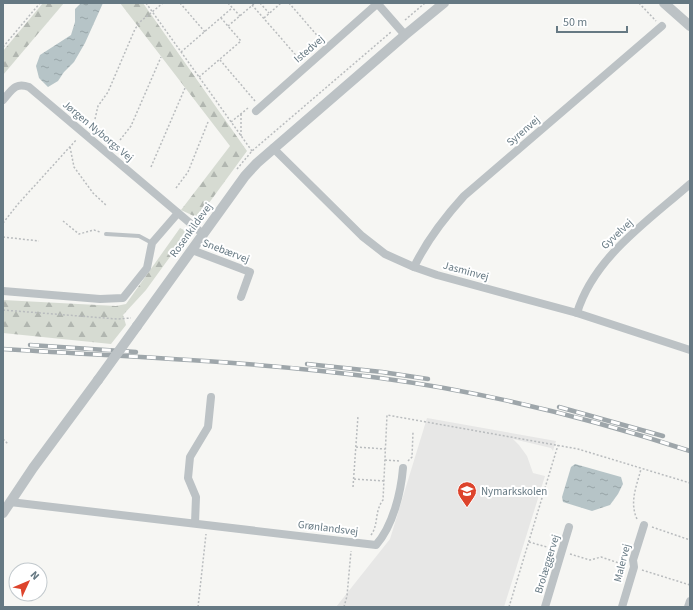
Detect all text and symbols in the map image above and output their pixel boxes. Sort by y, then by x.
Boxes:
scale bar [557,8,627,34]
text: 50 m [563,14,587,31]
street label: Istedvej [291,32,327,66]
street label: Jørgen Nyborgs Vej [59,97,137,165]
street label: Syrenvej [503,112,543,150]
street label: Rosenkildevej [166,200,216,260]
street label: Gyvelvej [598,215,636,253]
street label: Snebærvej [200,235,252,267]
street label: Jasminvej [442,258,490,284]
school or university icon: Nymarkskolen [456,480,478,508]
place label: Nymarkskolen [481,484,547,499]
street label: Grønlandsvej [297,517,359,539]
street label: Brolæggervej [531,533,563,595]
street label: Malervej [610,542,634,584]
north arrow [8,562,48,602]
text: N [27,568,43,583]

